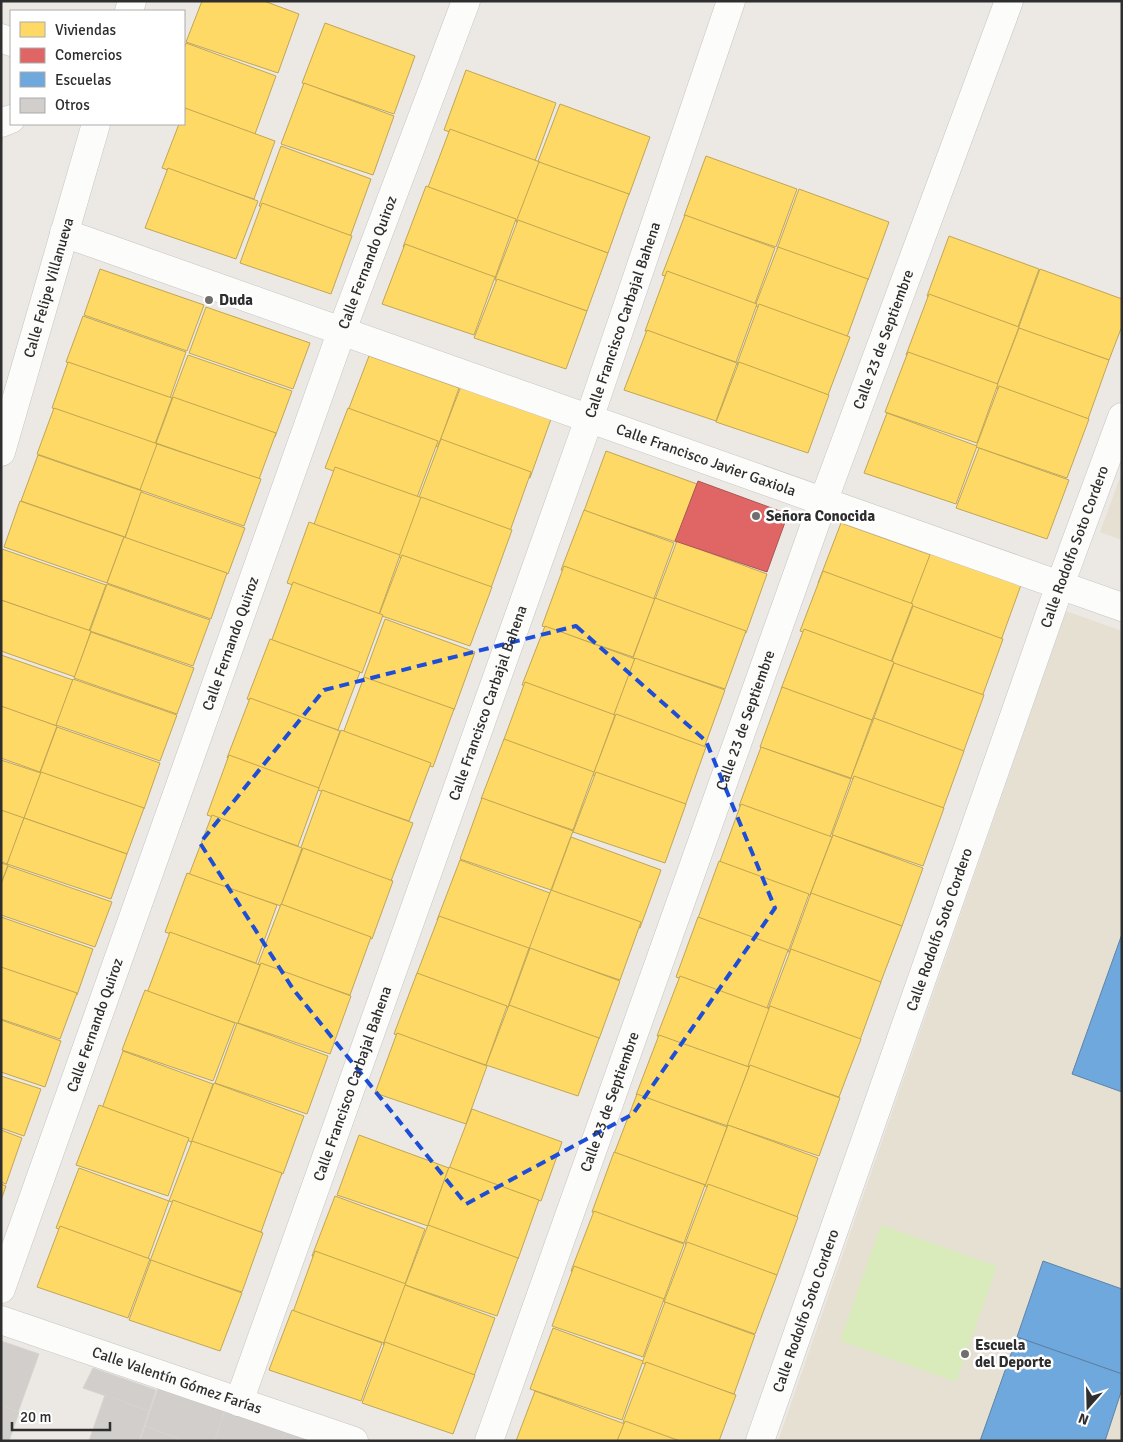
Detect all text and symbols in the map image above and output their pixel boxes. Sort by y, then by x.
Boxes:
legend [10,10,185,125]
text: Viviendas [55,21,116,39]
text: Comercios [55,46,123,64]
text: Escuelas [55,71,112,89]
text: Otros [55,96,90,114]
street label: Calle Fernando Quiroz [334,193,401,332]
street label: Calle Felipe Villanueva [20,216,77,360]
street label: Calle Francisco Carbajal Bahena [581,220,664,420]
street label: Calle 23 de Septiembre [849,267,917,412]
place label: Duda [219,291,253,309]
marker: Duda [203,294,215,306]
street label: Calle Francisco Javier Gaxiola [614,420,798,500]
street label: Calle Rodolfo Soto Cordero [1037,463,1112,630]
place label: Señora Conocida [766,507,875,525]
marker: Señora Conocida [750,510,762,522]
street label: Calle Fernando Quiroz [198,574,263,713]
street label: Calle Francisco Carbajal Bahena [445,603,531,803]
street label: Calle 23 de Septiembre [712,648,779,793]
street label: Calle Rodolfo Soto Cordero [902,845,976,1013]
street label: Calle Fernando Quiroz [63,955,127,1095]
street label: Calle Francisco Carbajal Bahena [309,984,395,1184]
street label: Calle 23 de Septiembre [576,1029,643,1174]
street label: Calle Rodolfo Soto Cordero [769,1227,843,1395]
place label: Escuela del Deporte [975,1336,1051,1371]
street label: Calle Valentín Gómez Farías [90,1343,265,1418]
marker: Escuela del Deporte [959,1348,971,1360]
north arrow [1063,1382,1113,1432]
scale bar [12,1400,110,1432]
text: 20 m [20,1408,51,1426]
text: N [1076,1409,1091,1428]

